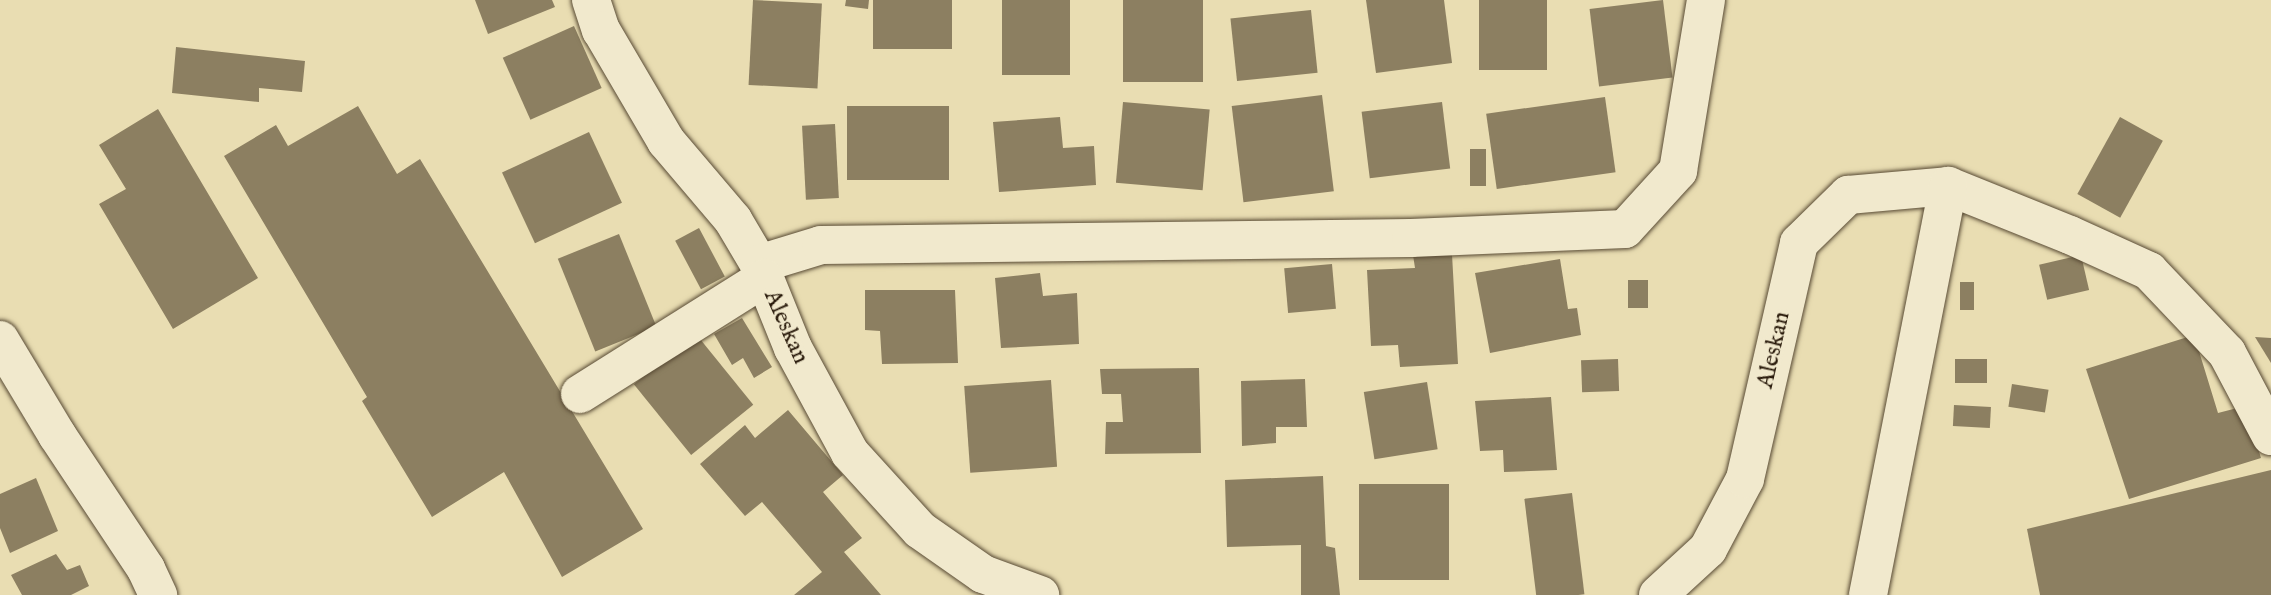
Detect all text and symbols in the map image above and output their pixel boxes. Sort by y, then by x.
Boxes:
street label: Aleskan [757,285,815,369]
street label: Aleskan [1751,309,1797,391]

